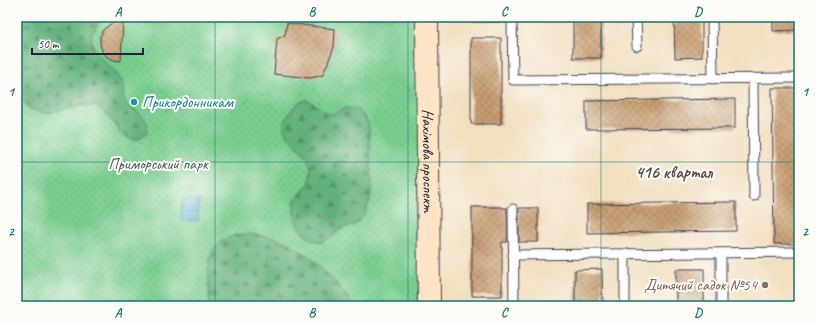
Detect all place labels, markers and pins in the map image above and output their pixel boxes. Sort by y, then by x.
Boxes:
place label: Прикордонникам [142,92,235,112]
marker: Прикордонникам [129,97,139,107]
place label: Дитячий садок №54 [644,275,759,295]
marker: Дитячий садок №54 [760,280,770,290]

